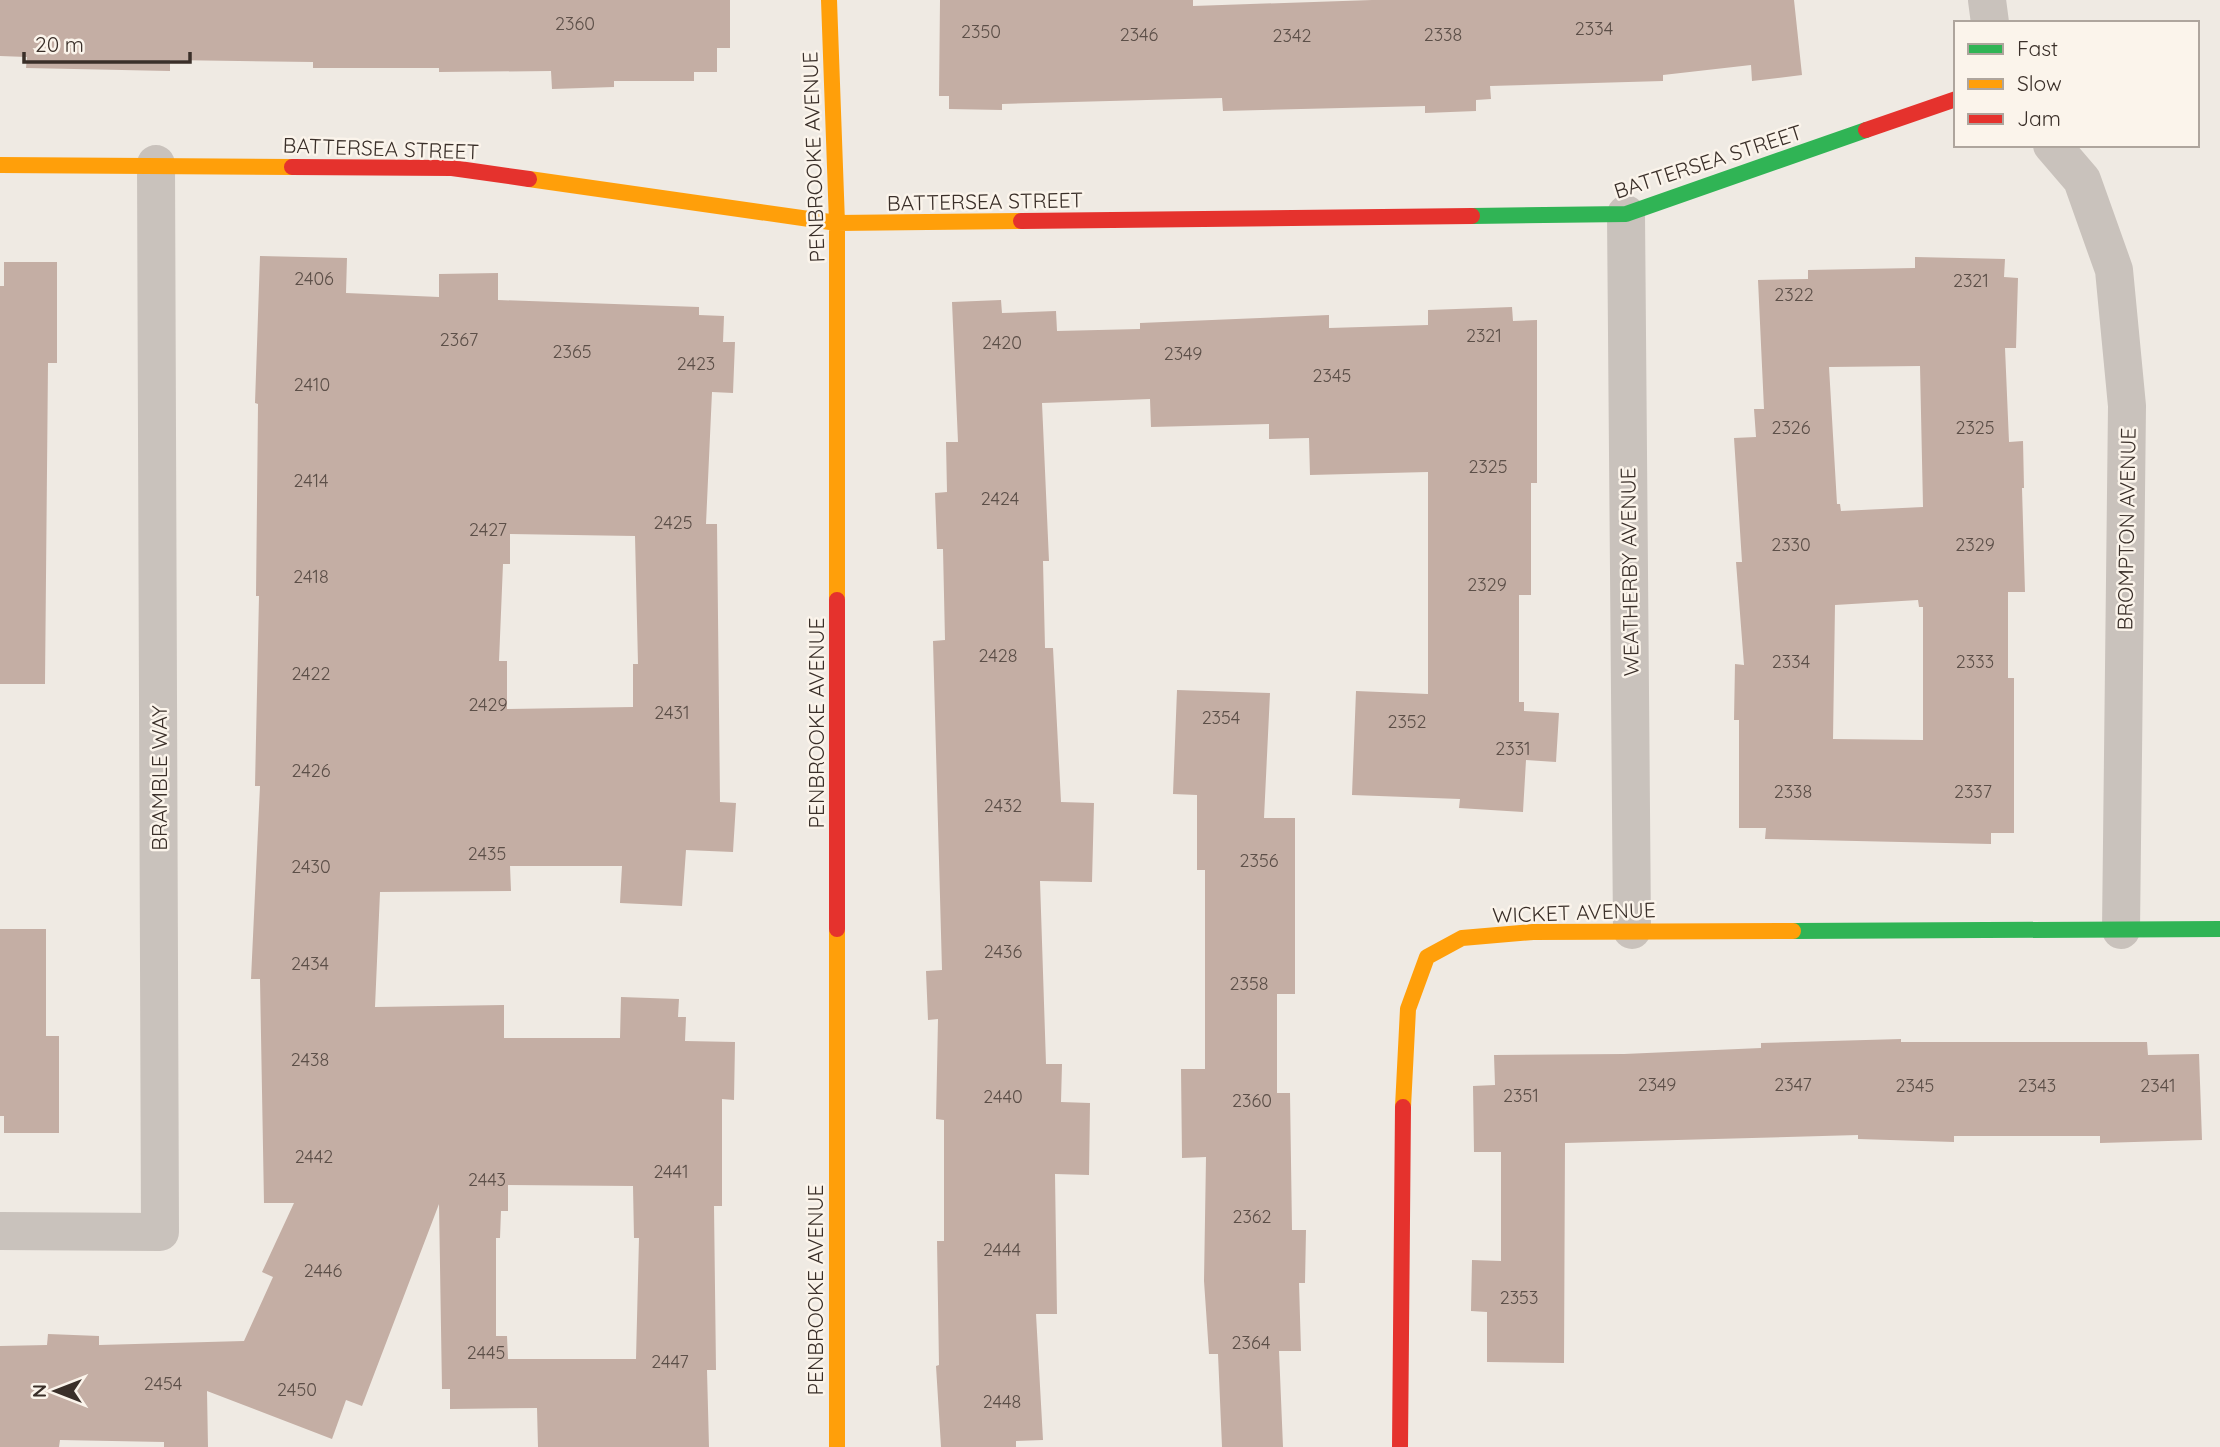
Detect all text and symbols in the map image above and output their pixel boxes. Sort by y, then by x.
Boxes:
house number: 2360 [555,12,595,35]
house number: 2334 [1575,17,1613,40]
house number: 2350 [961,20,1001,43]
scale bar [24,21,191,65]
legend [1954,21,2199,147]
house number: 2346 [1120,23,1159,46]
house number: 2338 [1424,23,1462,46]
house number: 2342 [1273,24,1311,47]
text: 20 m [35,31,84,57]
text: Fast [2017,35,2058,61]
street label: PENBROOKE AVENUE [796,51,830,263]
text: Slow [2017,70,2062,96]
text: Jam [2017,105,2061,131]
street label: BATTERSEA STREET [1611,118,1805,204]
street label: BATTERSEA STREET [282,132,480,164]
street label: BATTERSEA STREET [887,186,1083,216]
house number: 2406 [294,267,334,290]
house number: 2321 [1953,269,1989,292]
house number: 2322 [1774,283,1814,306]
house number: 2321 [1466,324,1502,347]
house number: 2367 [440,328,478,351]
house number: 2420 [982,331,1022,354]
house number: 2365 [553,340,591,363]
house number: 2349 [1164,342,1202,365]
house number: 2423 [677,352,715,375]
house number: 2345 [1313,364,1351,387]
house number: 2410 [294,373,330,396]
house number: 2326 [1771,416,1811,439]
house number: 2325 [1955,416,1995,439]
street label: BROMPTON AVENUE [2111,427,2141,631]
house number: 2325 [1468,455,1508,478]
street label: WEATHERBY AVENUE [1614,467,1644,677]
house number: 2414 [294,469,328,492]
house number: 2424 [981,487,1019,510]
house number: 2425 [654,511,692,534]
house number: 2427 [469,518,507,541]
house number: 2330 [1771,533,1811,556]
house number: 2329 [1955,533,1995,556]
house number: 2418 [293,565,329,588]
house number: 2329 [1467,573,1507,596]
street label: PENBROOKE AVENUE [803,617,829,829]
house number: 2428 [979,644,1017,667]
house number: 2334 [1772,650,1810,673]
house number: 2333 [1956,650,1994,673]
house number: 2422 [291,662,331,685]
house number: 2429 [468,693,508,716]
house number: 2431 [654,701,690,724]
street label: BRAMBLE WAY [146,705,172,851]
house number: 2354 [1202,706,1240,729]
house number: 2352 [1387,710,1427,733]
house number: 2331 [1495,737,1531,760]
house number: 2426 [292,759,331,782]
house number: 2338 [1774,780,1812,803]
house number: 2337 [1954,780,1992,803]
house number: 2432 [984,794,1022,817]
house number: 2435 [468,842,506,865]
house number: 2356 [1240,849,1279,872]
house number: 2430 [291,855,331,878]
street label: WICKET AVENUE [1492,896,1656,928]
house number: 2436 [984,940,1022,963]
house number: 2434 [291,952,329,975]
house number: 2358 [1230,972,1268,995]
house number: 2438 [291,1048,329,1071]
house number: 2349 [1638,1073,1676,1096]
house number: 2347 [1774,1073,1812,1096]
house number: 2345 [1896,1074,1934,1097]
house number: 2343 [2018,1074,2056,1097]
house number: 2341 [2140,1074,2176,1097]
house number: 2351 [1503,1084,1539,1107]
house number: 2440 [983,1085,1023,1108]
house number: 2360 [1232,1089,1272,1112]
house number: 2442 [295,1145,333,1168]
house number: 2441 [653,1160,689,1183]
house number: 2443 [468,1168,506,1191]
street label: PENBROOKE AVENUE [802,1184,828,1396]
house number: 2362 [1232,1205,1272,1228]
house number: 2444 [983,1238,1021,1261]
house number: 2446 [304,1259,342,1282]
house number: 2353 [1500,1286,1538,1309]
house number: 2364 [1232,1331,1270,1354]
house number: 2445 [467,1341,505,1364]
house number: 2447 [651,1350,689,1373]
north arrow [21,1356,91,1426]
house number: 2454 [144,1372,182,1395]
house number: 2450 [277,1378,317,1401]
text: N [27,1384,51,1398]
house number: 2448 [983,1390,1021,1413]

